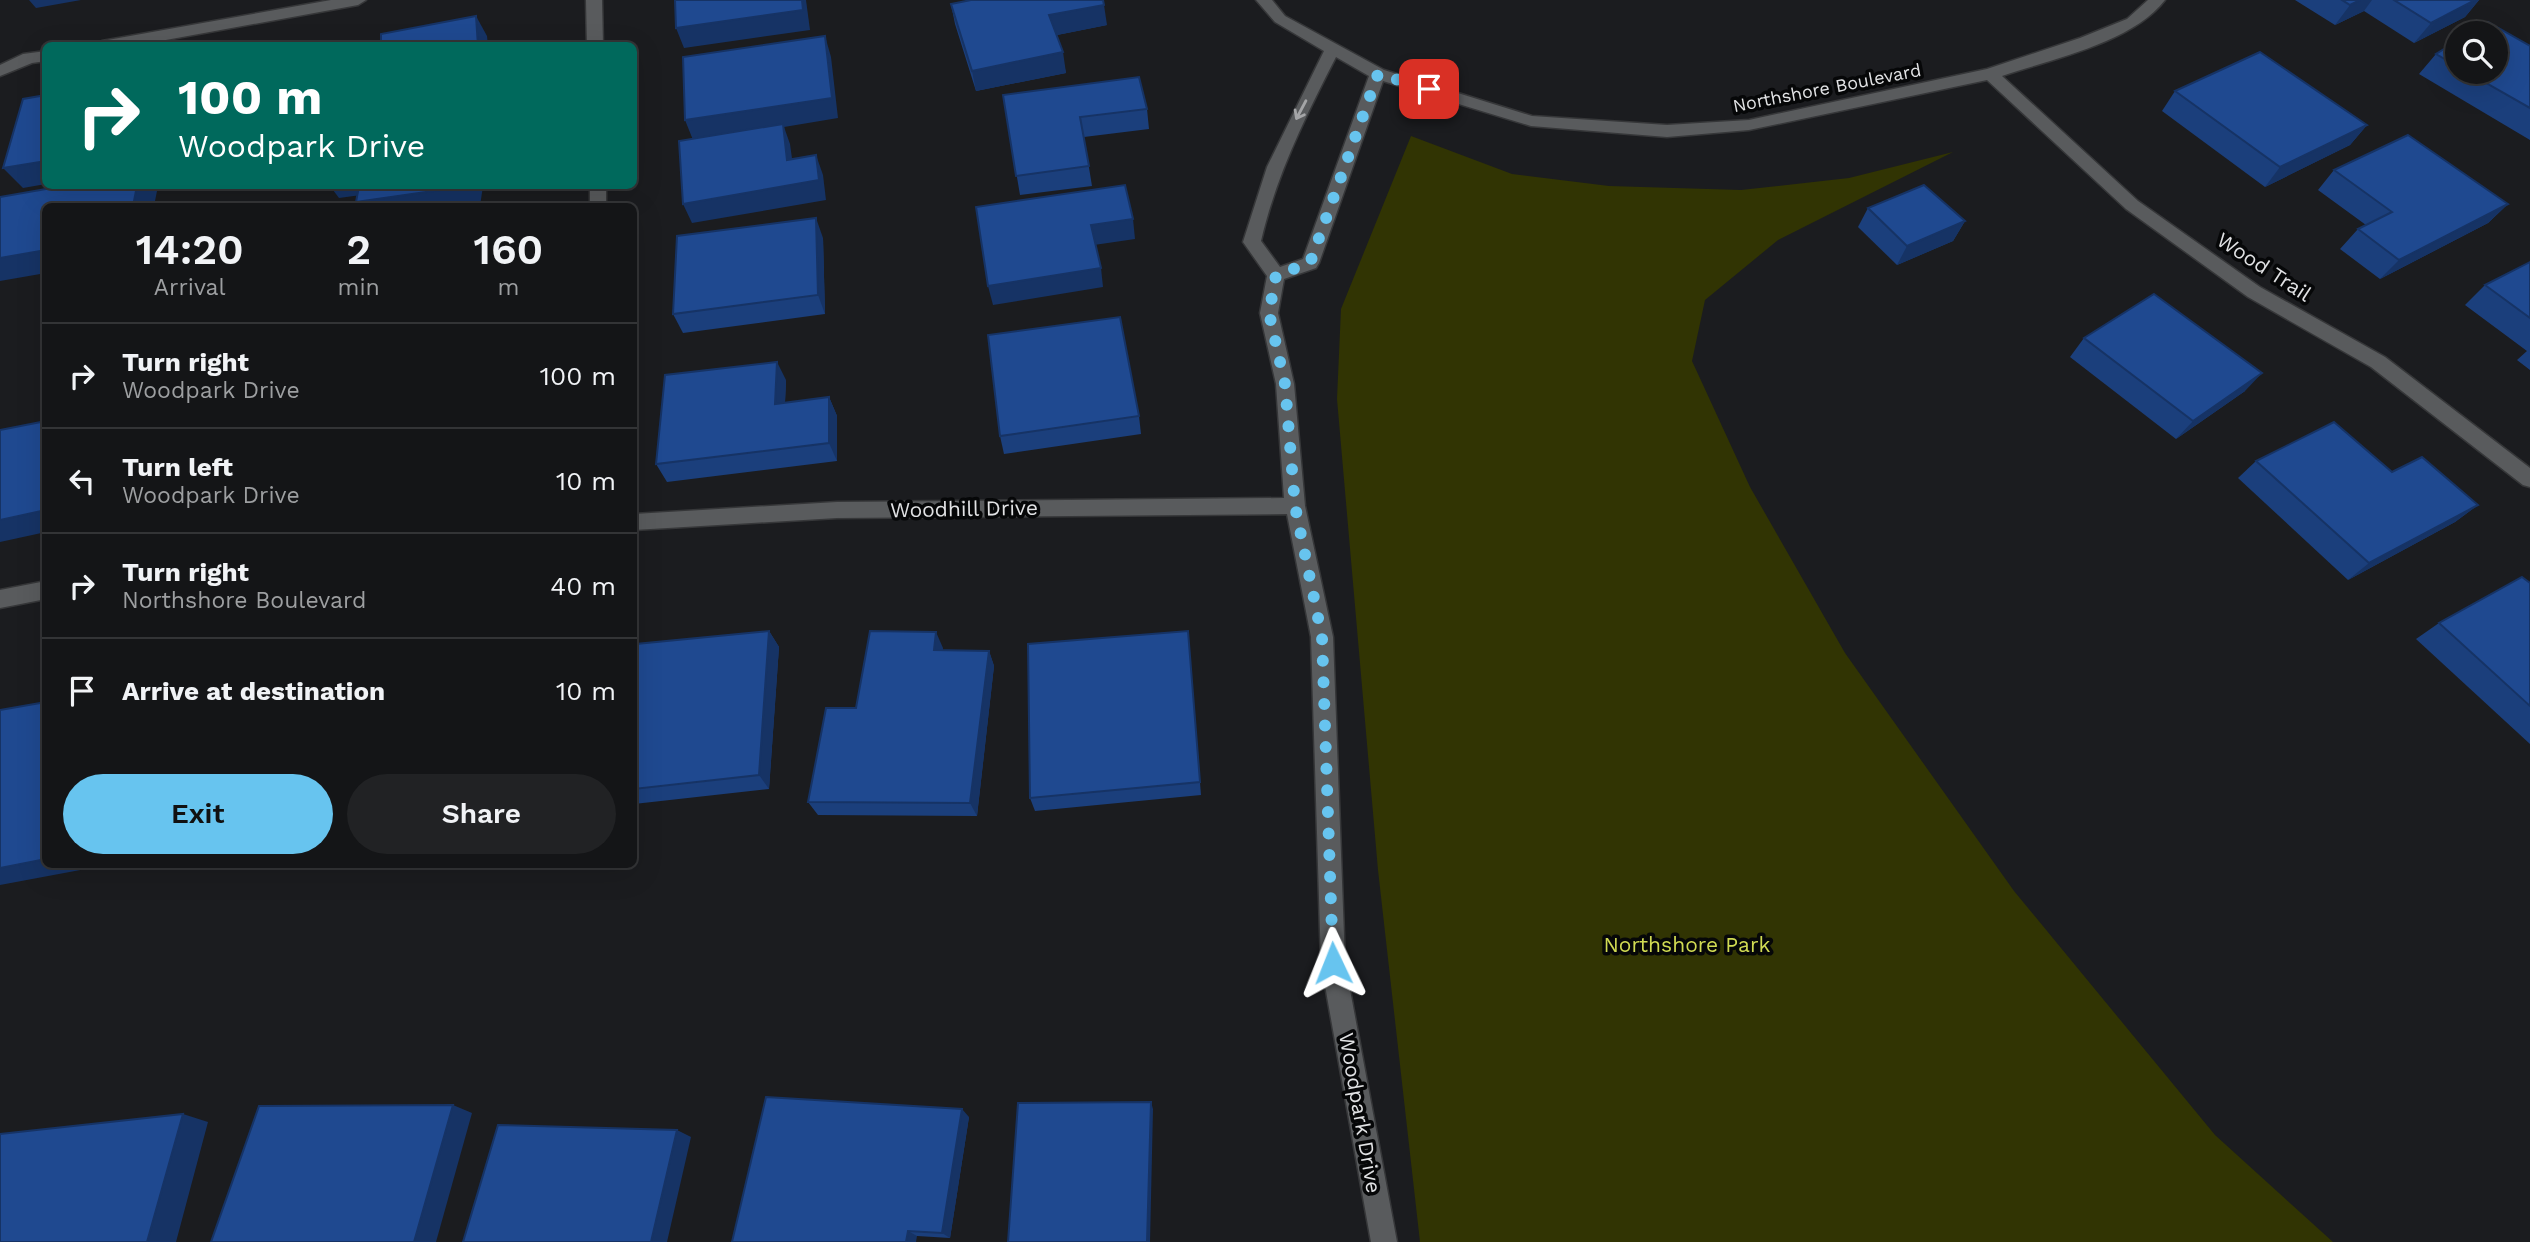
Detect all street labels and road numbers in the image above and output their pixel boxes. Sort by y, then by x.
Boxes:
street label: Northshore Boulevard [1731,59,1923,116]
street label: Wood Trail [2212,227,2317,307]
street label: Woodhill Drive [890,495,1038,522]
street label: Woodpark Drive [1334,1031,1387,1195]

